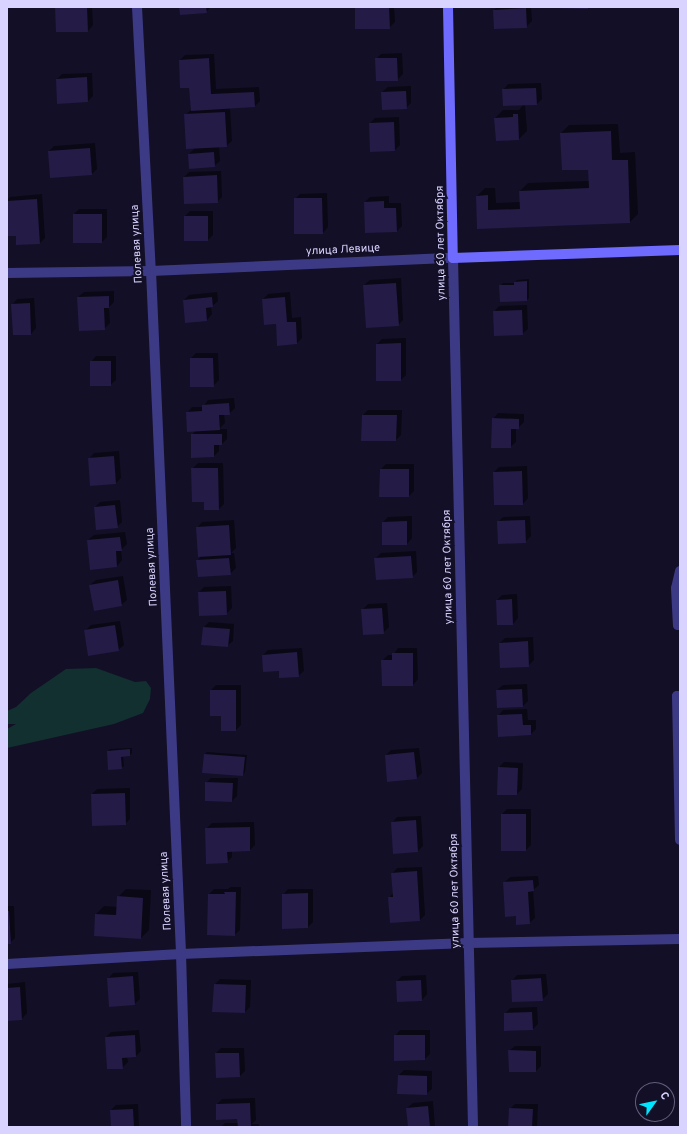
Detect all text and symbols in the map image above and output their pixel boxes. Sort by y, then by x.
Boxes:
street label: улица 60 лет Октября [433,185,449,301]
street label: Полевая улица [128,204,146,284]
street label: улица Левице [306,241,380,259]
street label: улица 60 лет Октября [440,509,456,625]
street label: Полевая улица [143,527,161,607]
street label: улица 60 лет Октября [447,833,463,949]
street label: Полевая улица [157,851,175,931]
north arrow [635,1082,675,1122]
text: С [656,1089,672,1103]

